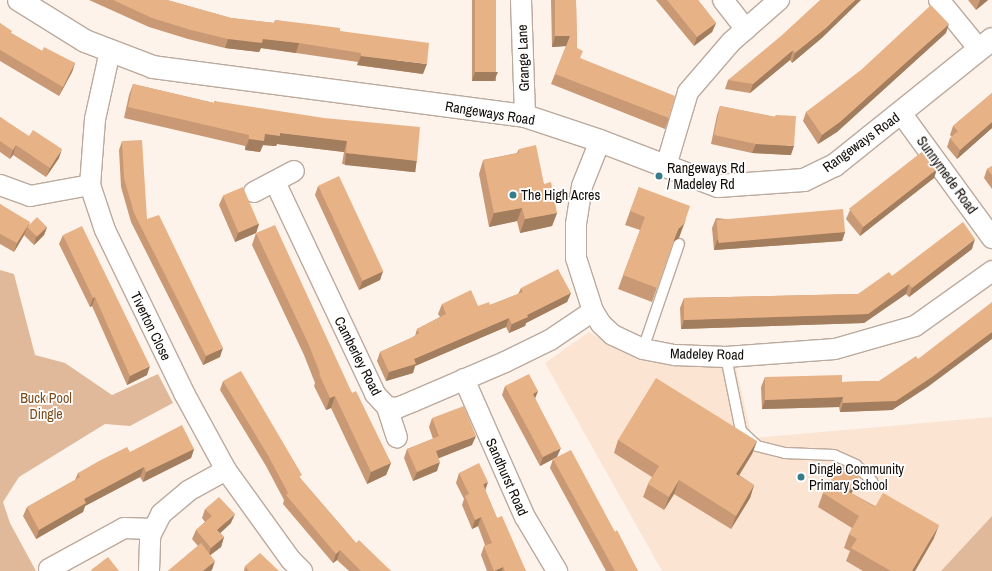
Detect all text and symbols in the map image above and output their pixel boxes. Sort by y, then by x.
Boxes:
street label: Grange Lane [513,24,533,92]
street label: Rangeways Road [444,98,536,128]
street label: Rangeways Road [819,109,903,175]
street label: Sunnymede Road [913,133,981,217]
place label: Rangeways Rd / Madeley Rd [667,160,745,192]
marker: Rangeways Rd / Madeley Rd [654,171,664,181]
place label: The High Acres [521,187,601,203]
marker: The High Acres [508,190,518,200]
street label: Tiverton Close [127,289,175,363]
street label: Camberley Road [331,314,385,398]
street label: Madeley Road [670,345,744,363]
park label: Buck Pool Dingle [20,390,72,422]
street label: Sandhurst Road [482,436,532,518]
place label: Dingle Community Primary School [809,461,904,494]
marker: Dingle Community Primary School [796,472,806,482]

